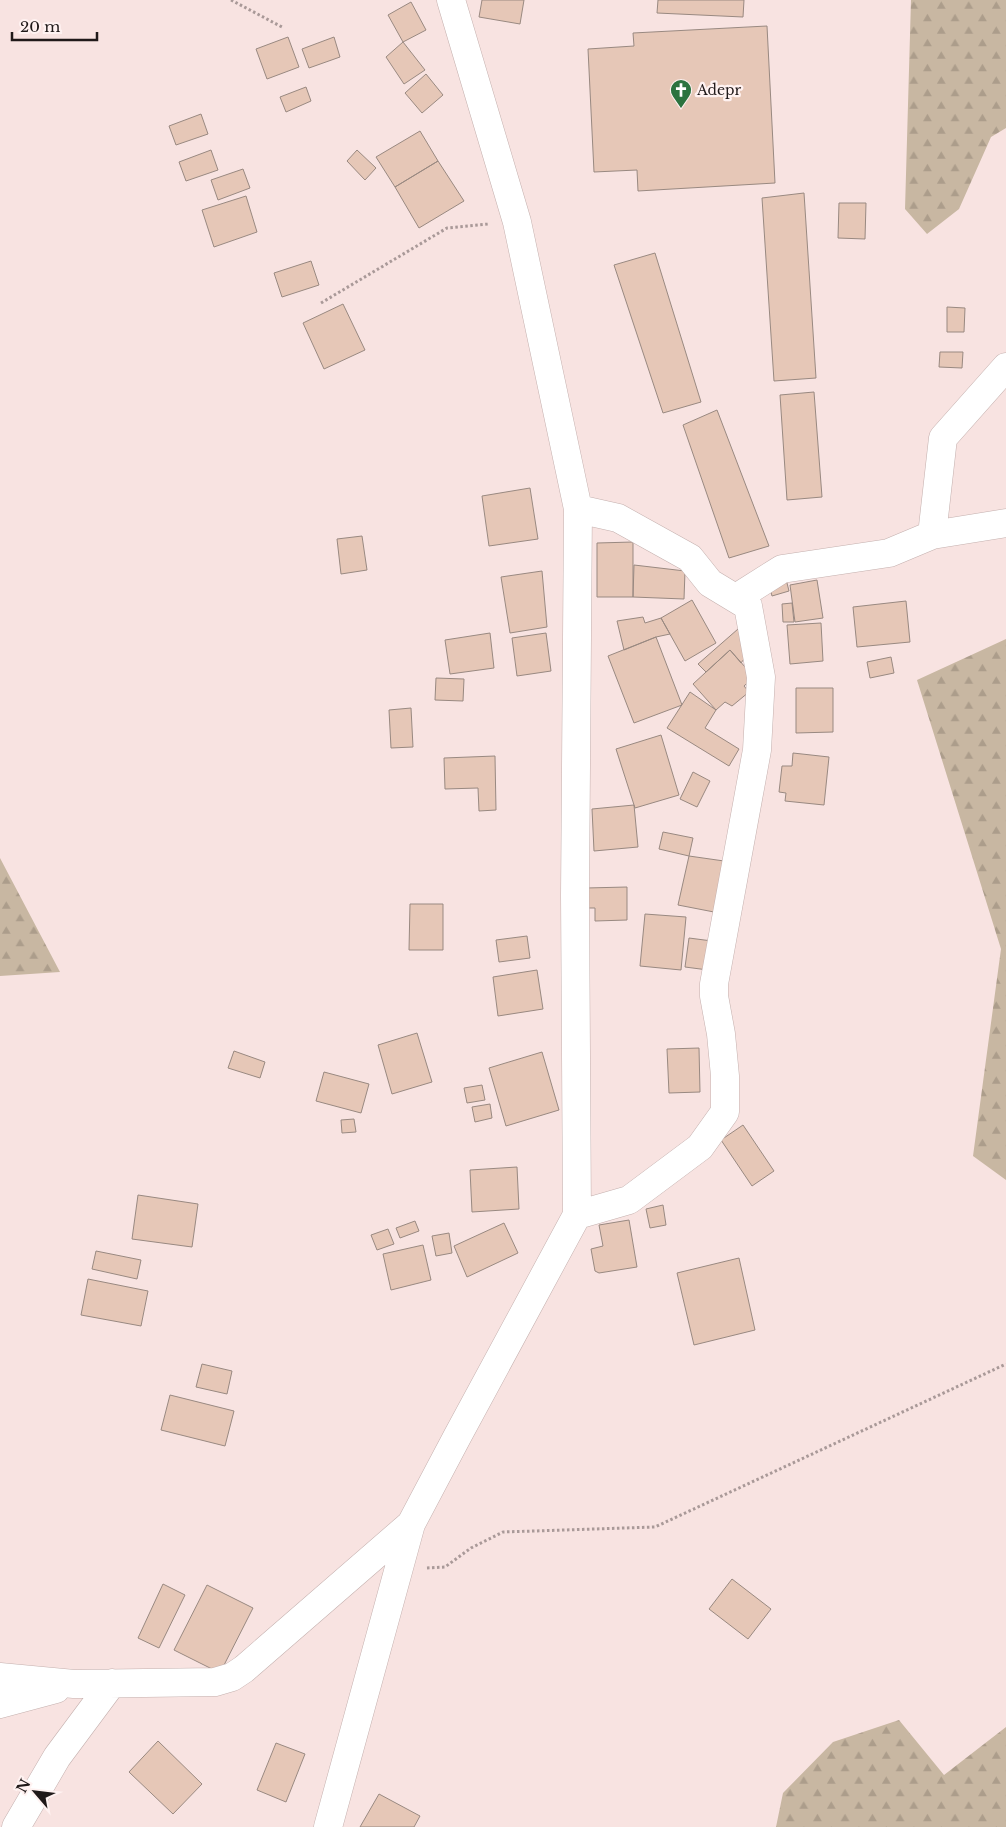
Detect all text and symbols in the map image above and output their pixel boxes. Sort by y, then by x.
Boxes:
scale bar [12,10,98,42]
text: 20 m [20,17,60,36]
church icon: Adepr [669,78,693,109]
place label: Adepr [696,81,742,99]
north arrow [10,1767,60,1817]
text: N [12,1776,35,1796]

